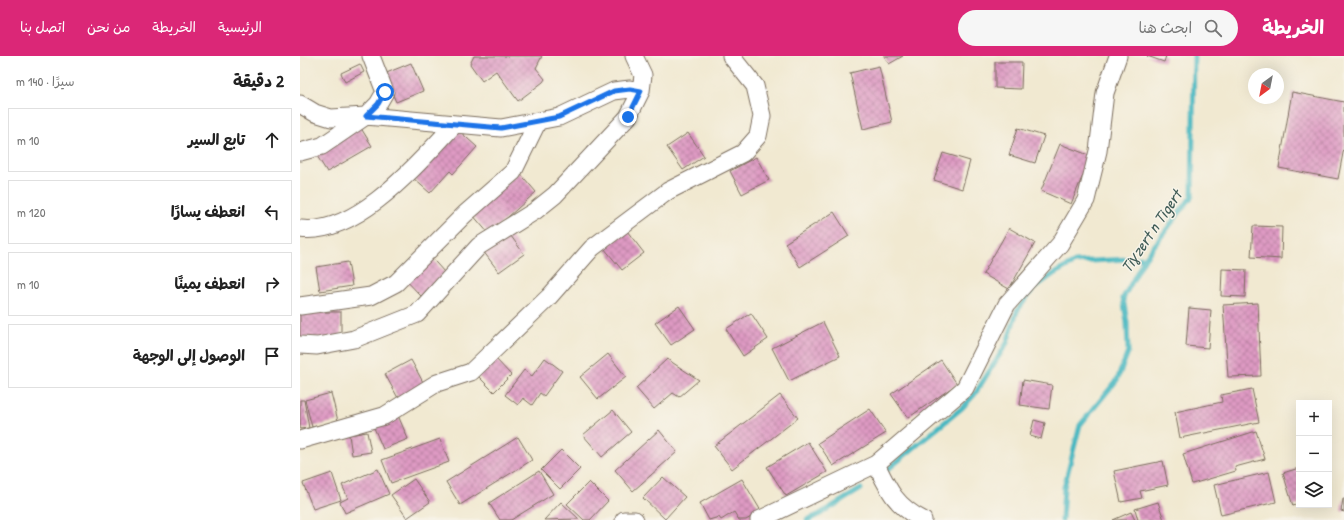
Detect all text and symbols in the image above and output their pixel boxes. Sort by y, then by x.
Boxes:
search box [958,10,1238,46]
text: الخريطة [1262,14,1324,40]
text: اتصل بنا [20,17,65,36]
text: من نحن [87,17,130,36]
text: الخريطة [152,17,196,36]
text: الرئيسية [218,17,262,36]
text: ابحث هنا [1139,17,1192,38]
icon: search [1202,17,1224,39]
north arrow [1248,68,1284,104]
text: 2 دقيقة [233,69,284,92]
text: سيرًا · 140 m [16,72,74,90]
route start [376,83,394,101]
route end [619,108,637,126]
text: تابع السير [188,129,245,150]
icon: ahead [261,129,283,151]
text: 10 m [17,131,39,149]
water label: Tiɣzert n Tigert [1115,183,1188,276]
text: انعطف يسارًا [171,201,245,222]
icon: left [261,201,283,223]
text: 120 m [17,203,45,221]
text: انعطف يمينًا [175,273,245,294]
icon: right [261,273,283,295]
text: 10 m [17,275,39,293]
text: الوصول إلى الوجهة [133,345,245,366]
icon: arrive [261,345,283,367]
map controls [1296,400,1332,508]
button: + [1296,400,1332,436]
button: − [1296,436,1332,472]
button: layers [1296,472,1332,508]

